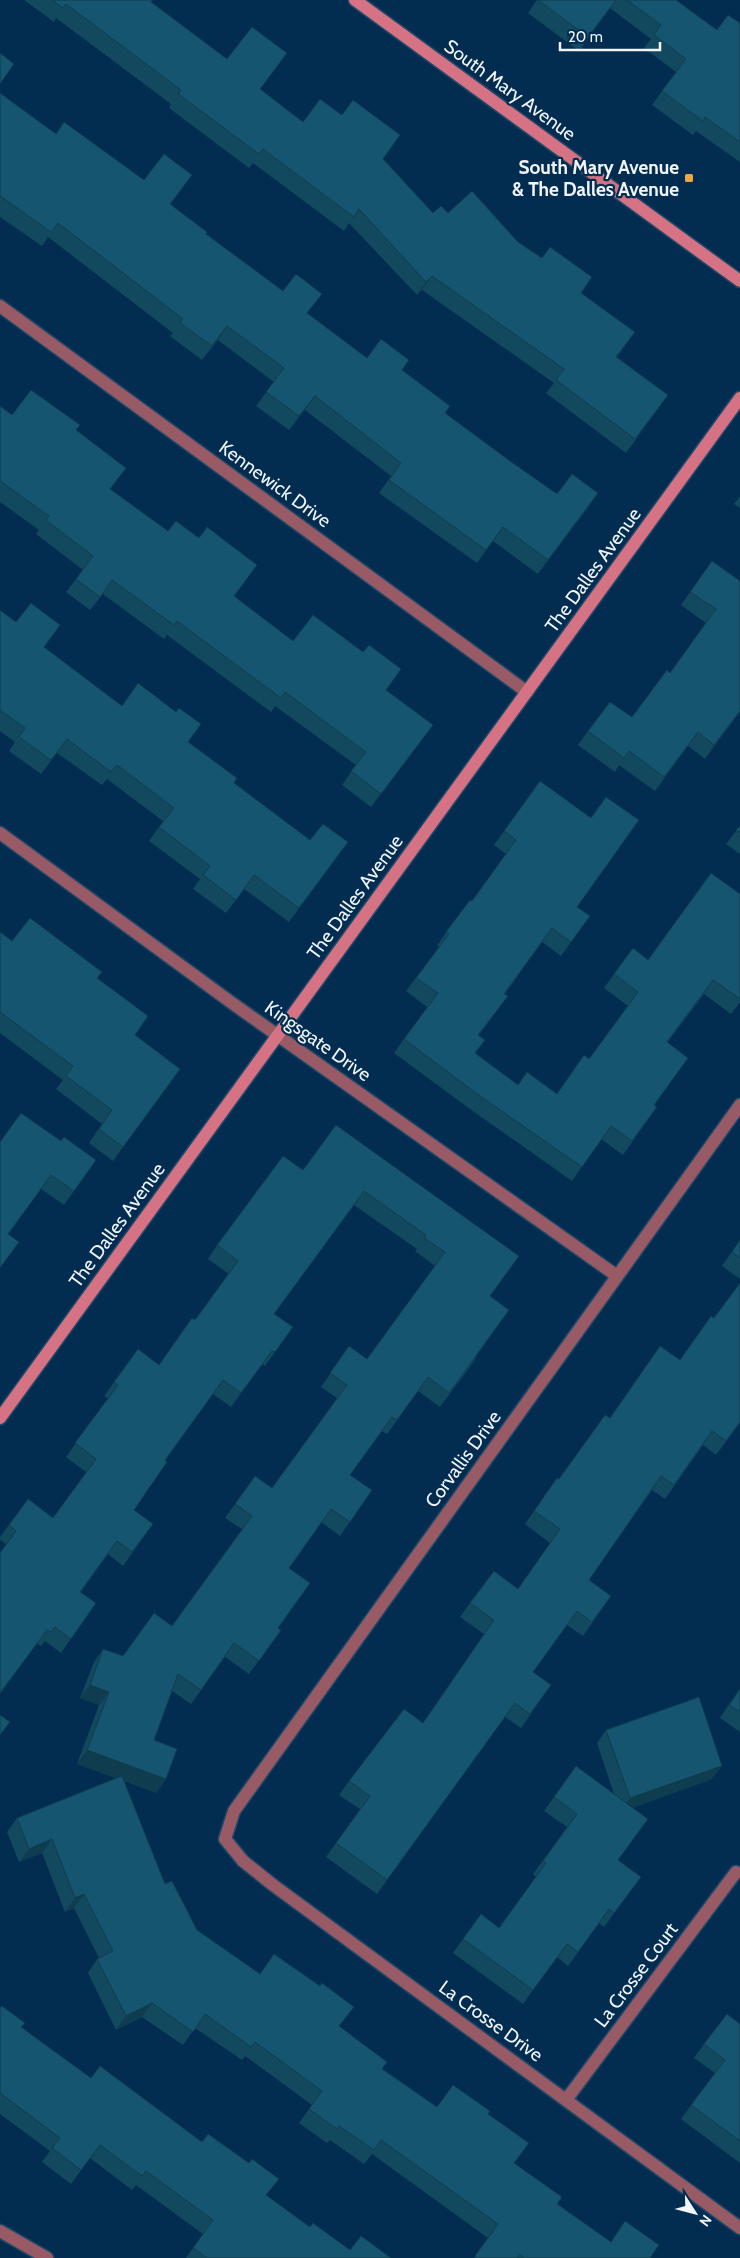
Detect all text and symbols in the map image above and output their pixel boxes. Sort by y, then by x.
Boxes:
scale bar [560,20,660,52]
text: 20 m [568,28,603,46]
street label: South Mary Avenue [440,35,580,146]
place label: South Mary Avenue & The Dalles Avenue [512,156,679,201]
marker: South Mary Avenue & The Dalles Avenue [683,172,695,184]
street label: Kennewick Drive [215,436,336,532]
street label: The Dalles Avenue [540,503,646,637]
street label: The Dalles Avenue [302,830,408,964]
street label: Kingsgate Drive [260,996,376,1086]
street label: The Dalles Avenue [64,1158,170,1292]
street label: Corvallis Drive [420,1406,506,1512]
street label: La Crosse Court [589,1918,683,2032]
street label: La Crosse Drive [434,1976,548,2067]
north arrow [670,2188,720,2238]
text: N [695,2211,716,2230]

